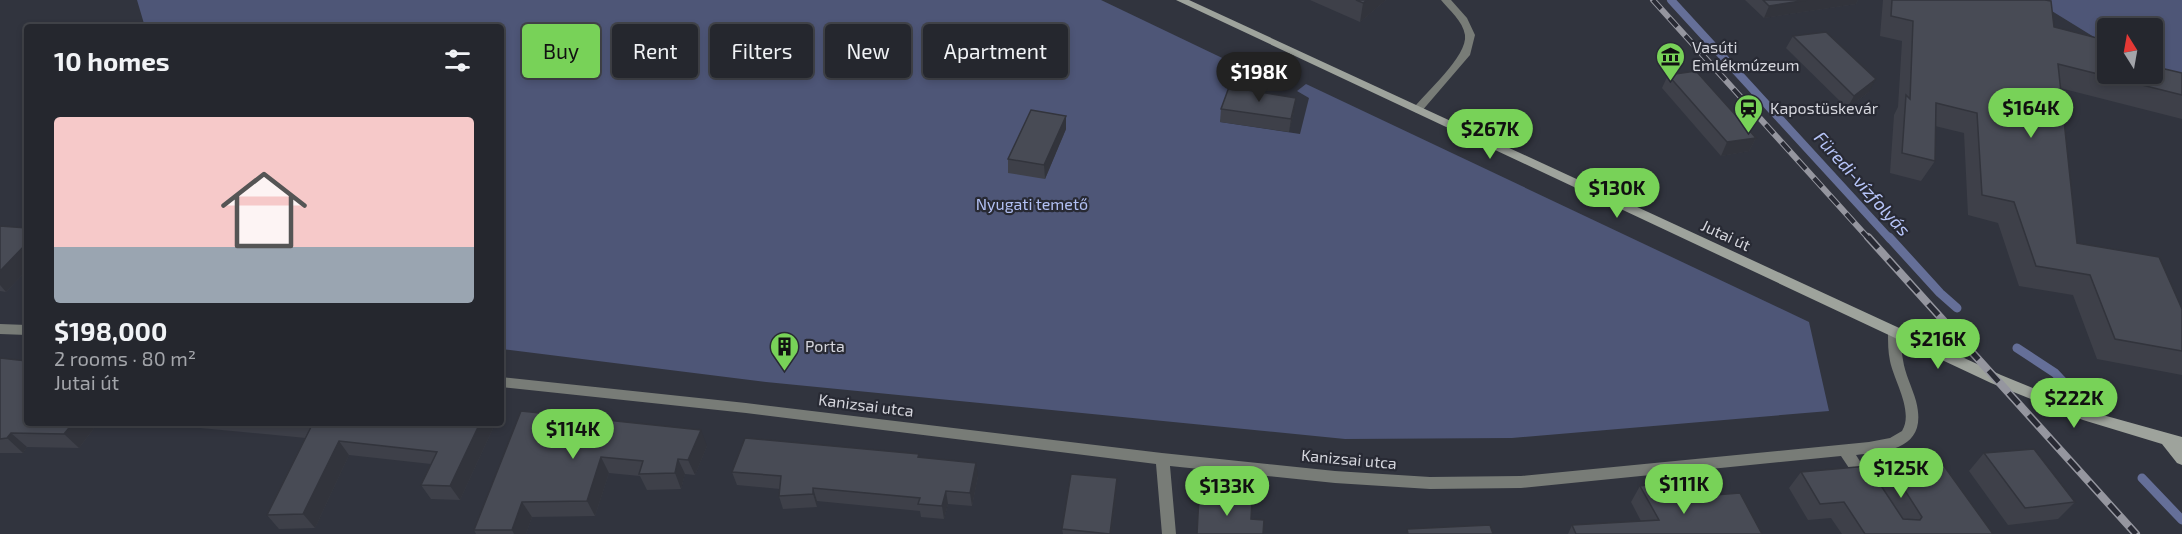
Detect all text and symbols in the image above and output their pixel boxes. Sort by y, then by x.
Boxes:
north arrow [2097,18,2163,84]
map controls [2097,18,2163,84]
chip: Buy [522,24,600,78]
chip: Rent [612,24,698,78]
chip: Filters [710,24,813,78]
chip: New [825,24,911,78]
chip: Apartment [923,24,1068,78]
place label: Vasúti Emlékmúzeum [1692,37,1799,74]
museum icon: Vasúti Emlékmúzeum [1655,40,1687,82]
icon: filters [441,44,474,77]
text: 10 homes [54,45,170,76]
pin: $198K [1217,52,1301,103]
text: $198K [1230,59,1288,83]
pin: $164K [1989,88,2073,139]
station icon: Kapostüskevár [1733,92,1765,134]
text: $164K [2002,95,2060,119]
place label: Kapostüskevár [1770,98,1879,117]
pin: $267K [1448,109,1532,160]
text: $267K [1461,116,1519,140]
water label: Füredi-vízfolyás [1810,127,1915,240]
icon: home [210,156,318,264]
pin: $130K [1575,168,1659,219]
text: $130K [1589,175,1645,199]
park label: Nyugati temető [976,194,1088,213]
street label: Jutai út [1699,215,1754,254]
text: $198,000 [54,315,167,346]
pin: $216K [1896,319,1980,370]
text: $216K [1910,326,1966,350]
building icon: Porta [768,330,800,372]
place label: Porta [805,336,845,355]
text: 2 rooms · 80 m² [54,346,196,370]
text: Jutai út [54,370,119,394]
pin: $222K [2032,378,2116,429]
text: $222K [2044,385,2104,409]
street label: Kanizsai utca [817,389,915,420]
pin: $114K [531,409,615,460]
text: $114K [546,416,600,440]
street label: Kanizsai utca [1300,445,1398,472]
pin: $125K [1859,448,1943,499]
text: $125K [1873,455,1929,479]
pin: $111K [1642,464,1726,515]
pin: $133K [1185,466,1269,517]
text: $111K [1659,471,1709,495]
text: $133K [1199,473,1255,497]

